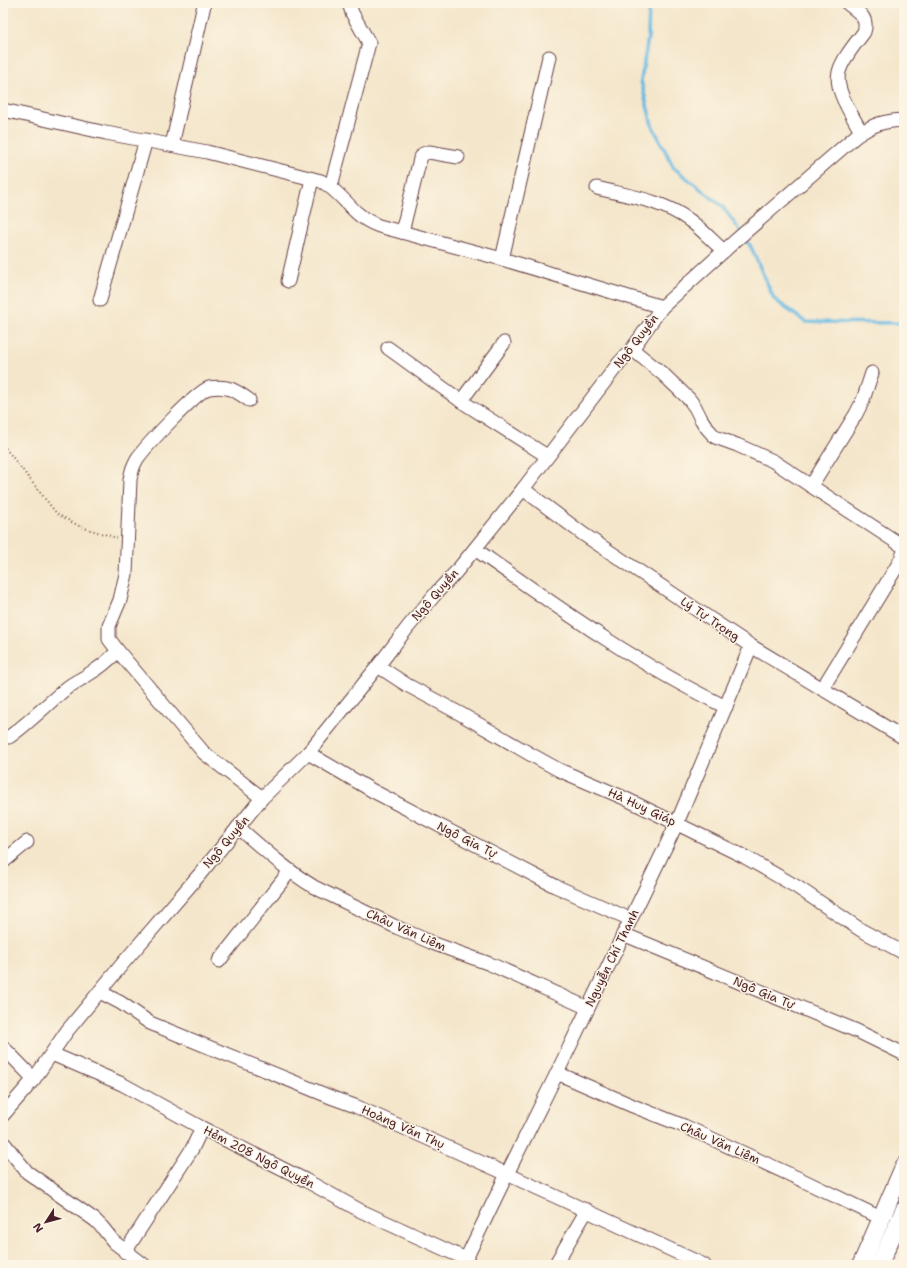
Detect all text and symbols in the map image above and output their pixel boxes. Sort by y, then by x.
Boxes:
street label: Ngô Quyền [610,311,662,371]
street label: Ngô Quyền [408,566,462,624]
street label: Lý Tự Trọng [677,593,743,645]
street label: Hà Huy Giáp [605,784,679,830]
street label: Ngô Quyền [199,812,253,872]
street label: Ngô Gia Tự [434,818,500,862]
street label: Châu Văn Liêm [364,905,448,955]
street label: Nguyễn Chí Thanh [581,907,643,1009]
street label: Ngô Gia Tự [731,973,798,1013]
street label: Hoàng Văn Thụ [359,1101,447,1153]
street label: Châu Văn Liêm [678,1118,762,1168]
street label: Hẻm 208 Ngô Quyền [201,1122,317,1192]
north arrow [26,1202,66,1242]
text: N [30,1219,47,1236]

